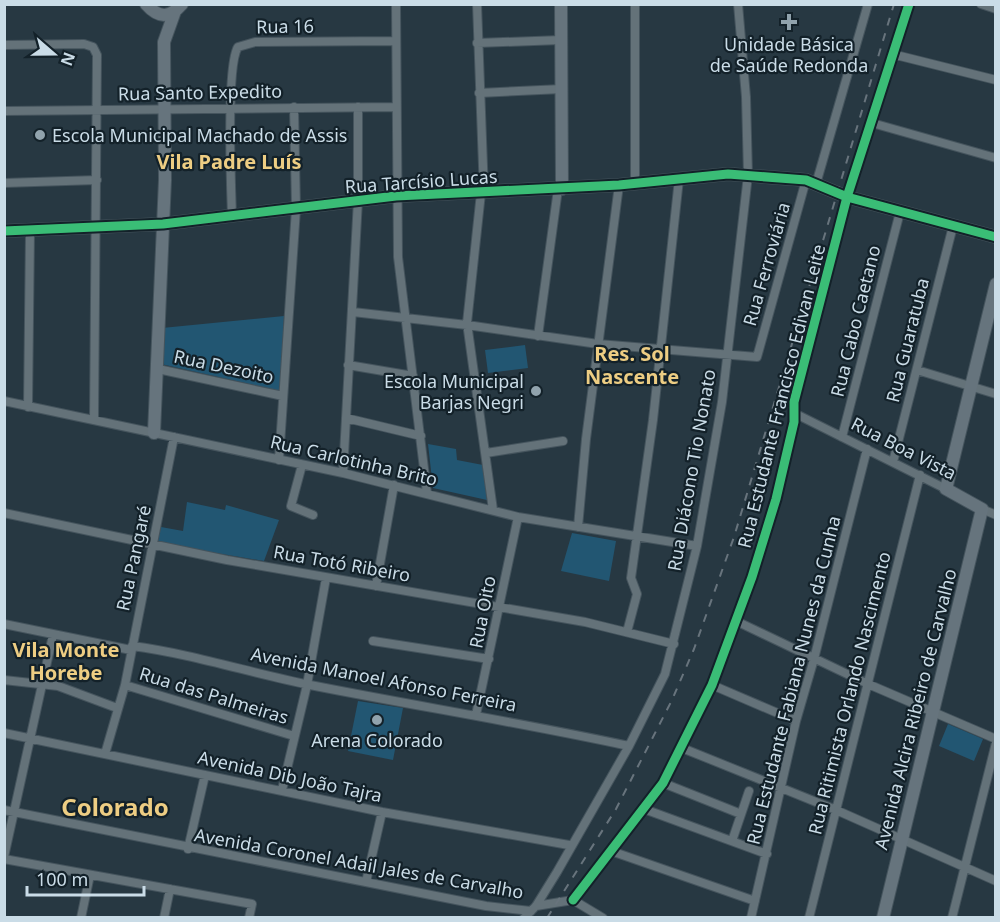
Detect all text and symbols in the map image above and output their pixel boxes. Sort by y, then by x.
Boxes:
street label: Rua 16 [256,13,314,39]
marker: Unidade Básica de Saúde Redonda [780,13,798,31]
north arrow [24,24,84,84]
place label: Unidade Básica de Saúde Redonda [710,32,868,77]
text: N [56,49,81,69]
street label: Rua Santo Expedito [118,79,282,105]
place label: Escola Municipal Machado de Assis [52,123,347,147]
marker: Escola Municipal Machado de Assis [33,128,47,142]
district label: Vila Padre Luís [156,148,302,175]
street label: Rua Tarcísio Lucas [344,164,498,198]
street label: Rua Ferroviária [737,199,795,329]
street label: Rua Estudante Francisco Edivan Leite [732,242,830,550]
street label: Rua Cabo Caetano [825,243,885,399]
street label: Rua Guaratuba [880,275,934,405]
district label: Res. Sol Nascente [585,340,679,390]
street label: Rua Dezoito [172,344,276,388]
street label: Rua Diácono Tio Nonato [661,367,721,573]
place label: Escola Municipal Barjas Negri [384,369,524,414]
marker: Escola Municipal Barjas Negri [529,384,543,398]
street label: Rua Boa Vista [847,411,961,485]
street label: Rua Carlotinha Brito [268,429,440,491]
street label: Rua Pangaré [110,503,156,613]
street label: Rua Estudante Fabiana Nunes da Cunha [740,513,846,847]
street label: Rua Totó Ribeiro [272,539,412,587]
street label: Rua Ritimista Orlando Nascimento [802,549,896,837]
street label: Avenida Alcira Ribeiro de Carvalho [868,566,962,852]
street label: Rua Oito [463,574,501,650]
district label: Vila Monte Horebe [12,636,120,686]
street label: Avenida Manoel Afonso Ferreira [249,641,519,717]
street label: Rua das Palmeiras [137,661,291,729]
marker: Arena Colorado [370,713,384,727]
place label: Arena Colorado [311,728,443,752]
street label: Avenida Dib João Tajra [196,745,384,807]
district label: Colorado [61,790,169,823]
street label: Avenida Coronel Adail Jales de Carvalho [193,822,525,904]
scale bar [27,859,144,897]
text: 100 m [36,867,88,891]

